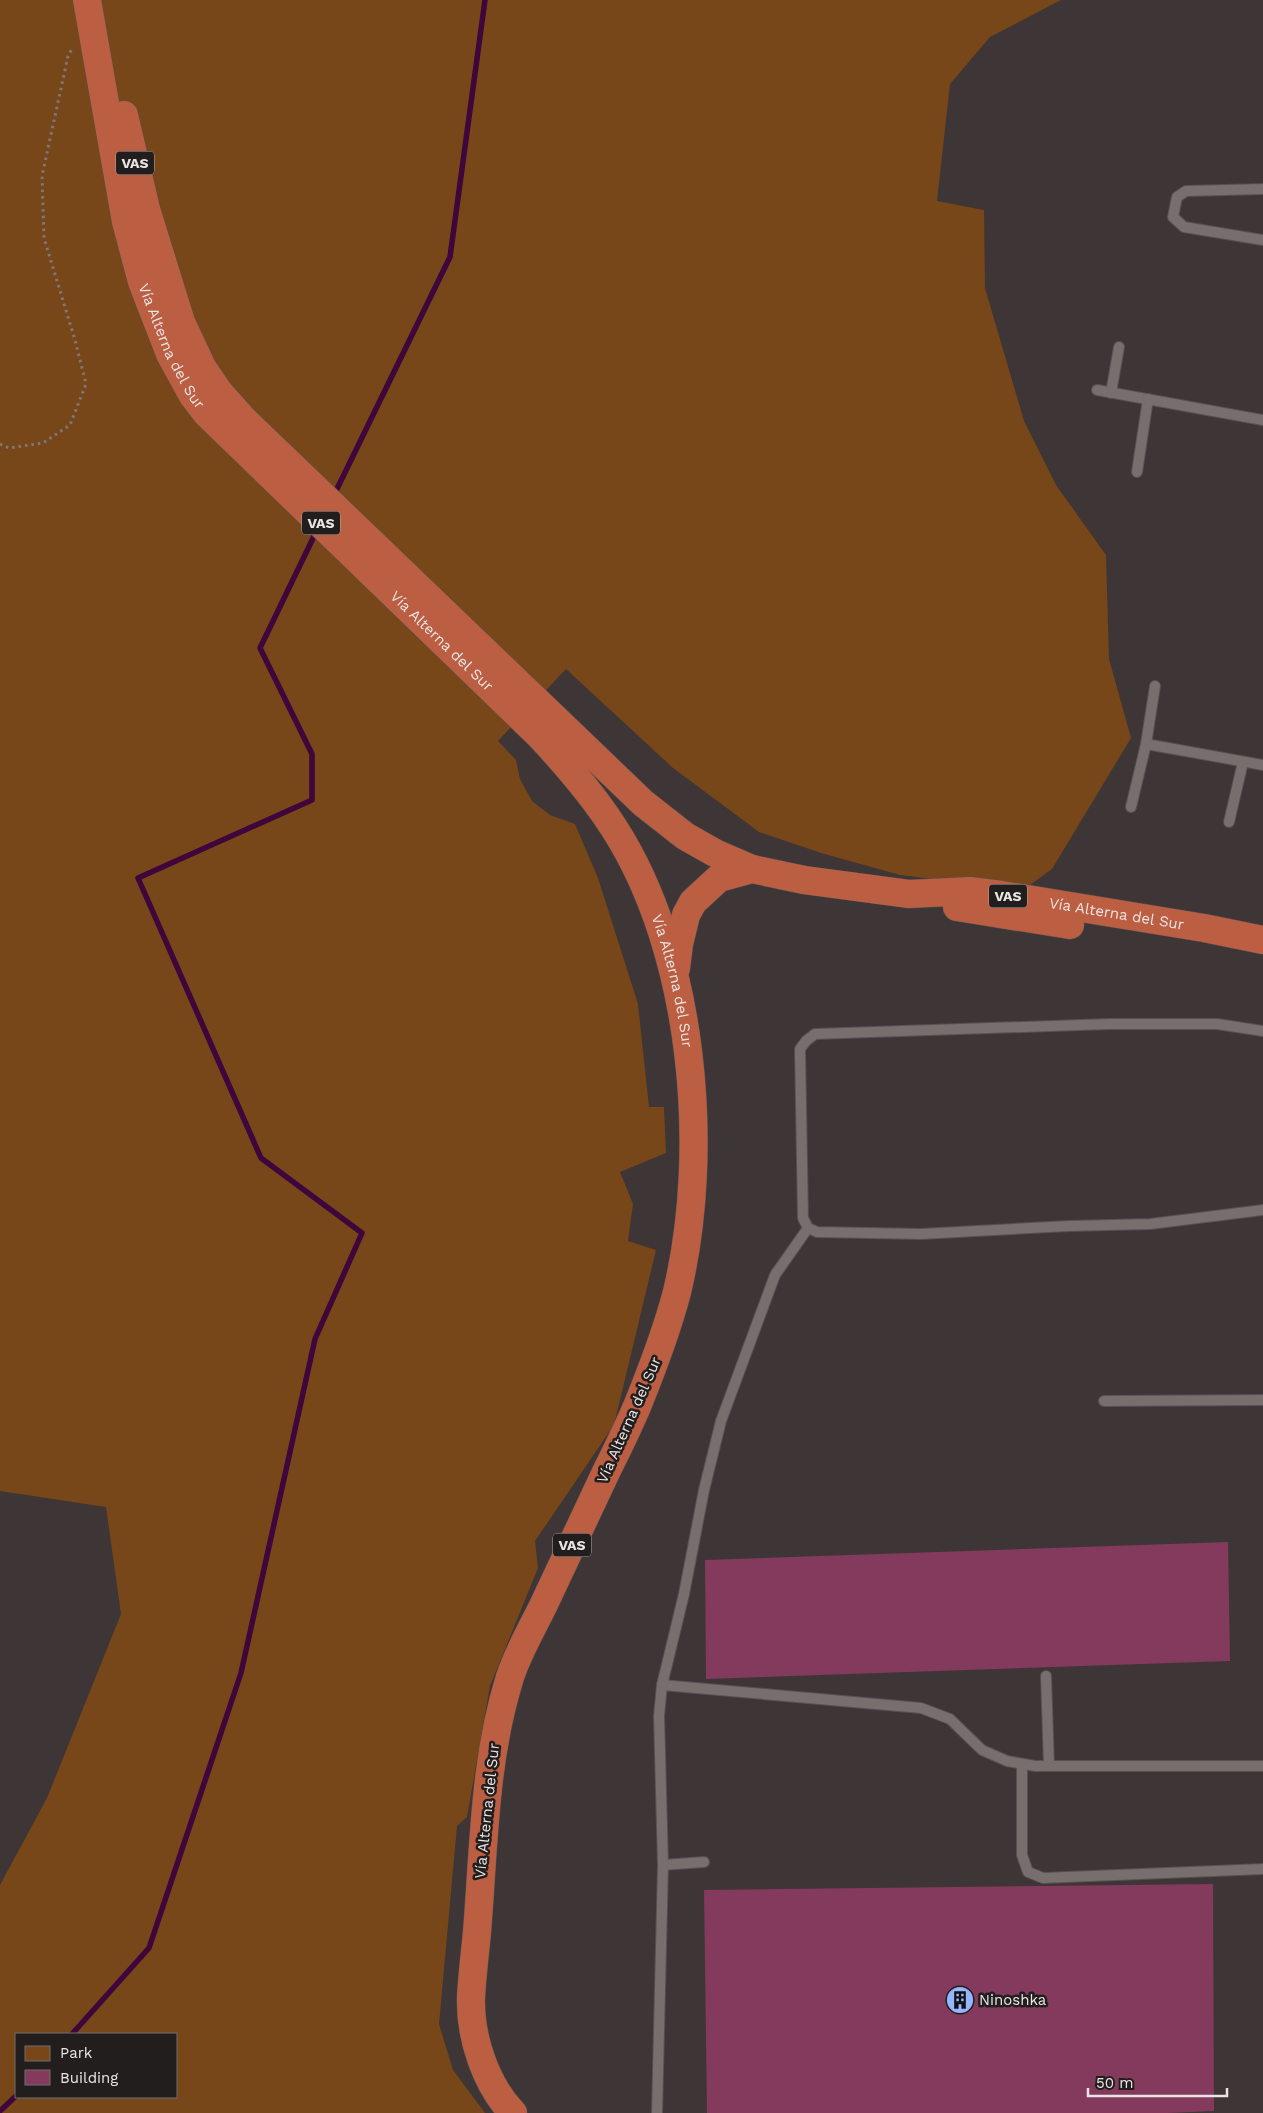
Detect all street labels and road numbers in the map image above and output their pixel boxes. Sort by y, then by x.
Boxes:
road number: VAS [116,152,154,174]
street label: Vía Alterna del Sur [134,281,208,412]
road number: VAS [302,512,340,534]
street label: Vía Alterna del Sur [386,587,497,695]
road number: VAS [989,884,1027,908]
street label: Vía Alterna del Sur [1048,894,1185,934]
street label: Vía Alterna del Sur [648,912,696,1049]
street label: Vía Alterna del Sur [593,1354,665,1486]
road number: VAS [553,1534,591,1556]
street label: Vía Alterna del Sur [471,1742,503,1880]

